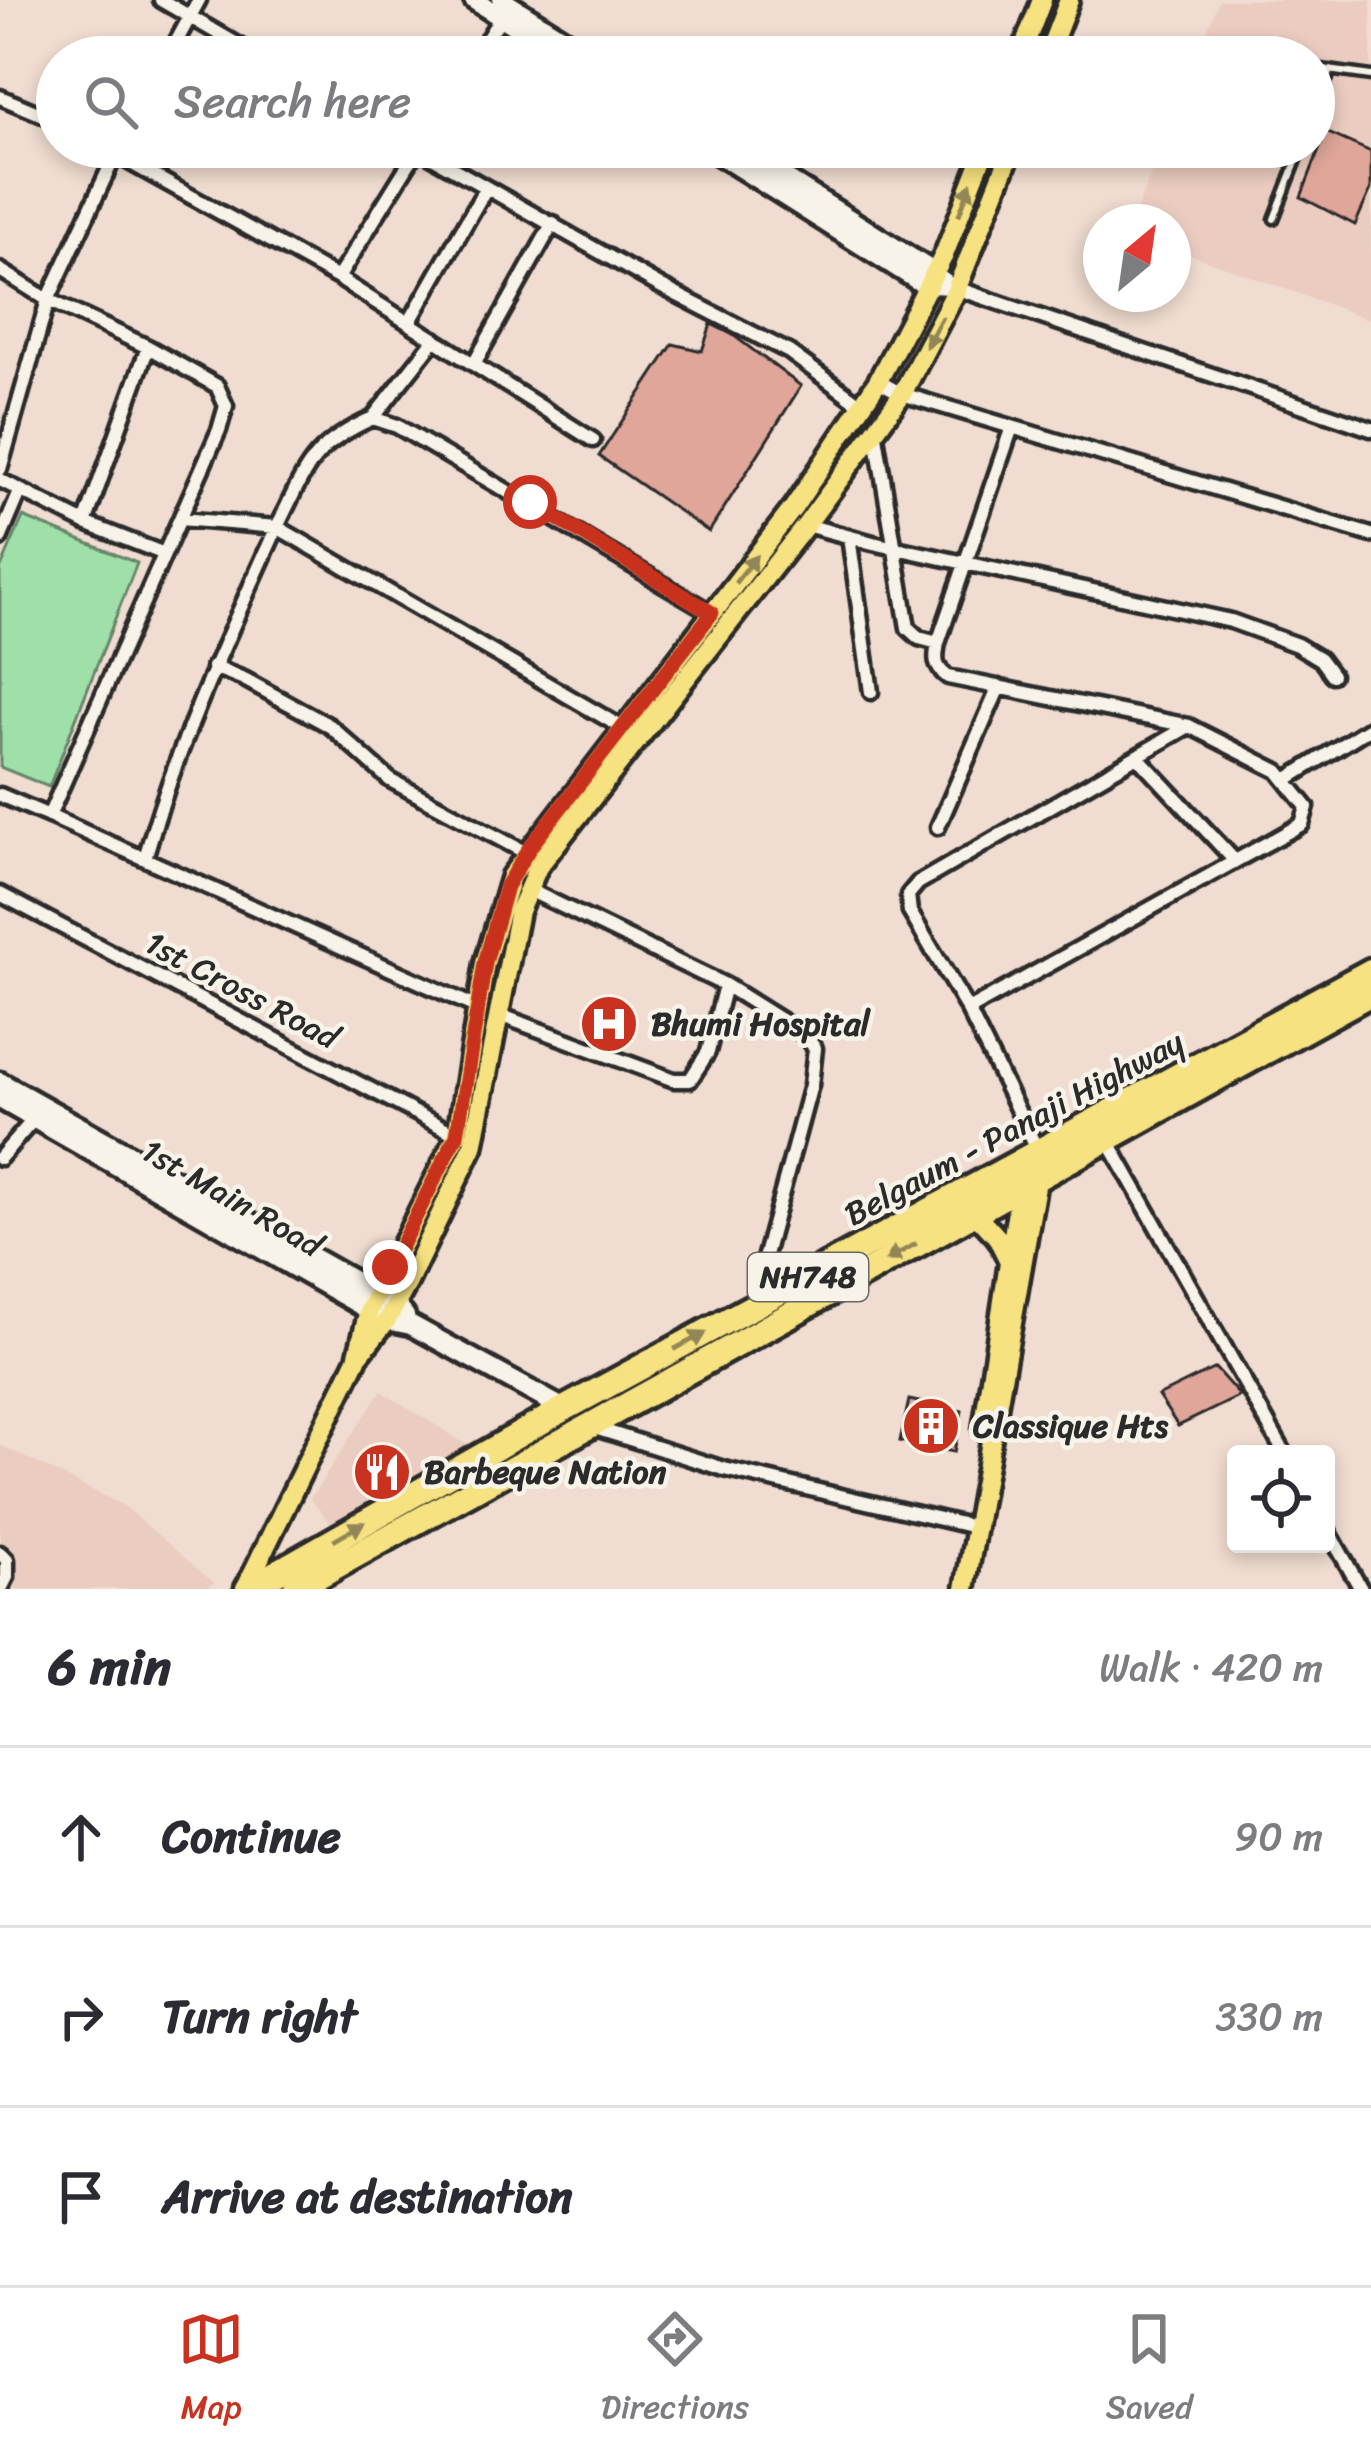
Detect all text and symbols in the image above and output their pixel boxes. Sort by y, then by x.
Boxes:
search box [36,36,1335,168]
text: Search here [174,62,411,142]
icon: search [78,69,144,135]
one-way arrow [957,181,976,217]
north arrow [1083,204,1191,312]
one-way arrow [925,314,945,349]
route start [503,475,557,529]
one-way arrow [733,554,758,585]
street label: 1st Cross Road [134,914,352,1067]
hospital icon: Bhumi Hospital [578,993,640,1055]
place label: Bhumi Hospital [651,995,872,1053]
street label: Belgaum - Panaji Highway [834,1014,1195,1242]
street label: 1st Main Road [130,1122,336,1275]
route end [363,1240,417,1294]
one-way arrow [883,1241,918,1262]
road number: NH748 [748,1253,868,1301]
one-way arrow [672,1331,707,1352]
building icon: Classique Hts [900,1395,962,1457]
place label: Classique Hts [972,1397,1168,1455]
restaurant icon: Barbeque Nation [351,1441,413,1503]
place label: Barbeque Nation [424,1443,667,1501]
map controls [1227,1445,1335,1553]
button: locate [1227,1445,1335,1553]
one-way arrow [333,1522,366,1543]
text: 6 min [48,1622,171,1712]
text: Walk · 420 m [1099,1633,1323,1702]
text: Continue [162,1797,341,1877]
text: 90 m [1234,1802,1323,1871]
icon: ahead [48,1804,114,1870]
text: Turn right [162,1977,357,2057]
text: 330 m [1215,1982,1323,2051]
icon: right [48,1984,114,2050]
text: Arrive at destination [162,2157,572,2237]
icon: arrive [48,2164,114,2230]
tab: Map [178,2306,244,2436]
tab: Directions [601,2306,749,2436]
tab: Saved [1106,2306,1193,2436]

